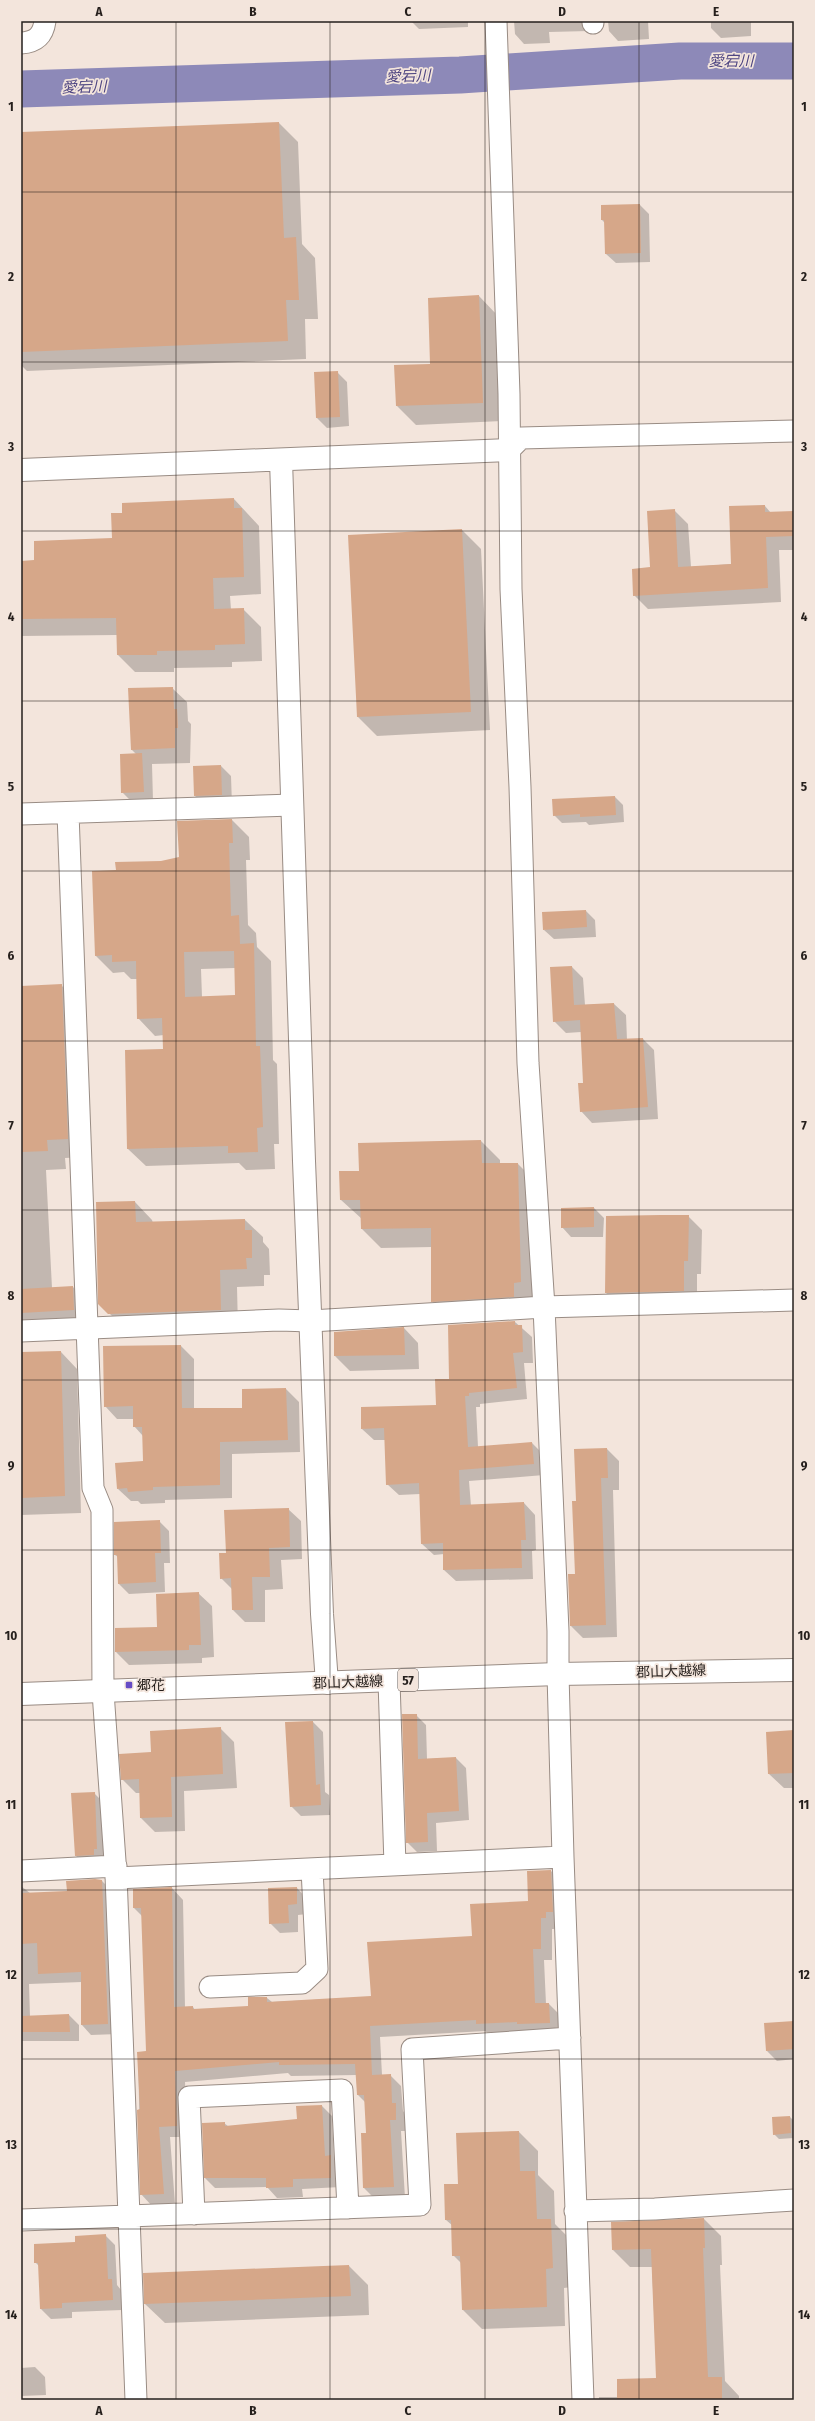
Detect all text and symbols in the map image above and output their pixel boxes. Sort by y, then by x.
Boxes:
text: A [94,4,103,19]
text: B [249,4,257,19]
text: C [405,4,412,19]
text: D [558,4,566,19]
text: E [713,4,719,19]
water label: 愛宕川 [708,52,755,70]
water label: 愛宕川 [385,66,433,86]
water label: 愛宕川 [61,77,109,97]
text: 1 [8,99,14,114]
text: 1 [801,99,807,114]
text: 2 [7,269,14,284]
text: 2 [800,269,807,284]
text: 3 [7,439,14,454]
text: 3 [800,439,807,454]
text: 4 [8,609,15,624]
text: 4 [801,609,808,624]
text: 5 [8,779,14,794]
text: 5 [801,779,807,794]
text: 6 [8,948,15,963]
text: 6 [801,948,808,963]
text: 7 [8,1118,14,1133]
text: 7 [801,1118,807,1133]
text: 8 [8,1288,15,1303]
text: 8 [801,1288,808,1303]
text: 9 [8,1458,15,1473]
text: 9 [801,1458,808,1473]
text: 10 [5,1628,17,1643]
text: 10 [798,1628,810,1643]
street label: 郡山大越線 [636,1662,706,1681]
road number: 57 [398,1669,418,1691]
street label: 郡山大越線 [313,1673,383,1692]
place label: 郷花 [137,1677,165,1694]
marker: 郷花 [124,1680,134,1690]
text: 11 [6,1797,16,1812]
text: 11 [799,1797,809,1812]
text: 12 [5,1967,17,1982]
text: 12 [798,1967,810,1982]
text: 13 [5,2137,17,2152]
text: 13 [798,2137,810,2152]
text: 14 [5,2307,17,2322]
text: 14 [798,2307,810,2322]
text: A [94,2403,103,2418]
text: B [249,2403,257,2418]
text: C [405,2403,412,2418]
text: D [558,2403,566,2418]
text: E [713,2403,719,2418]

